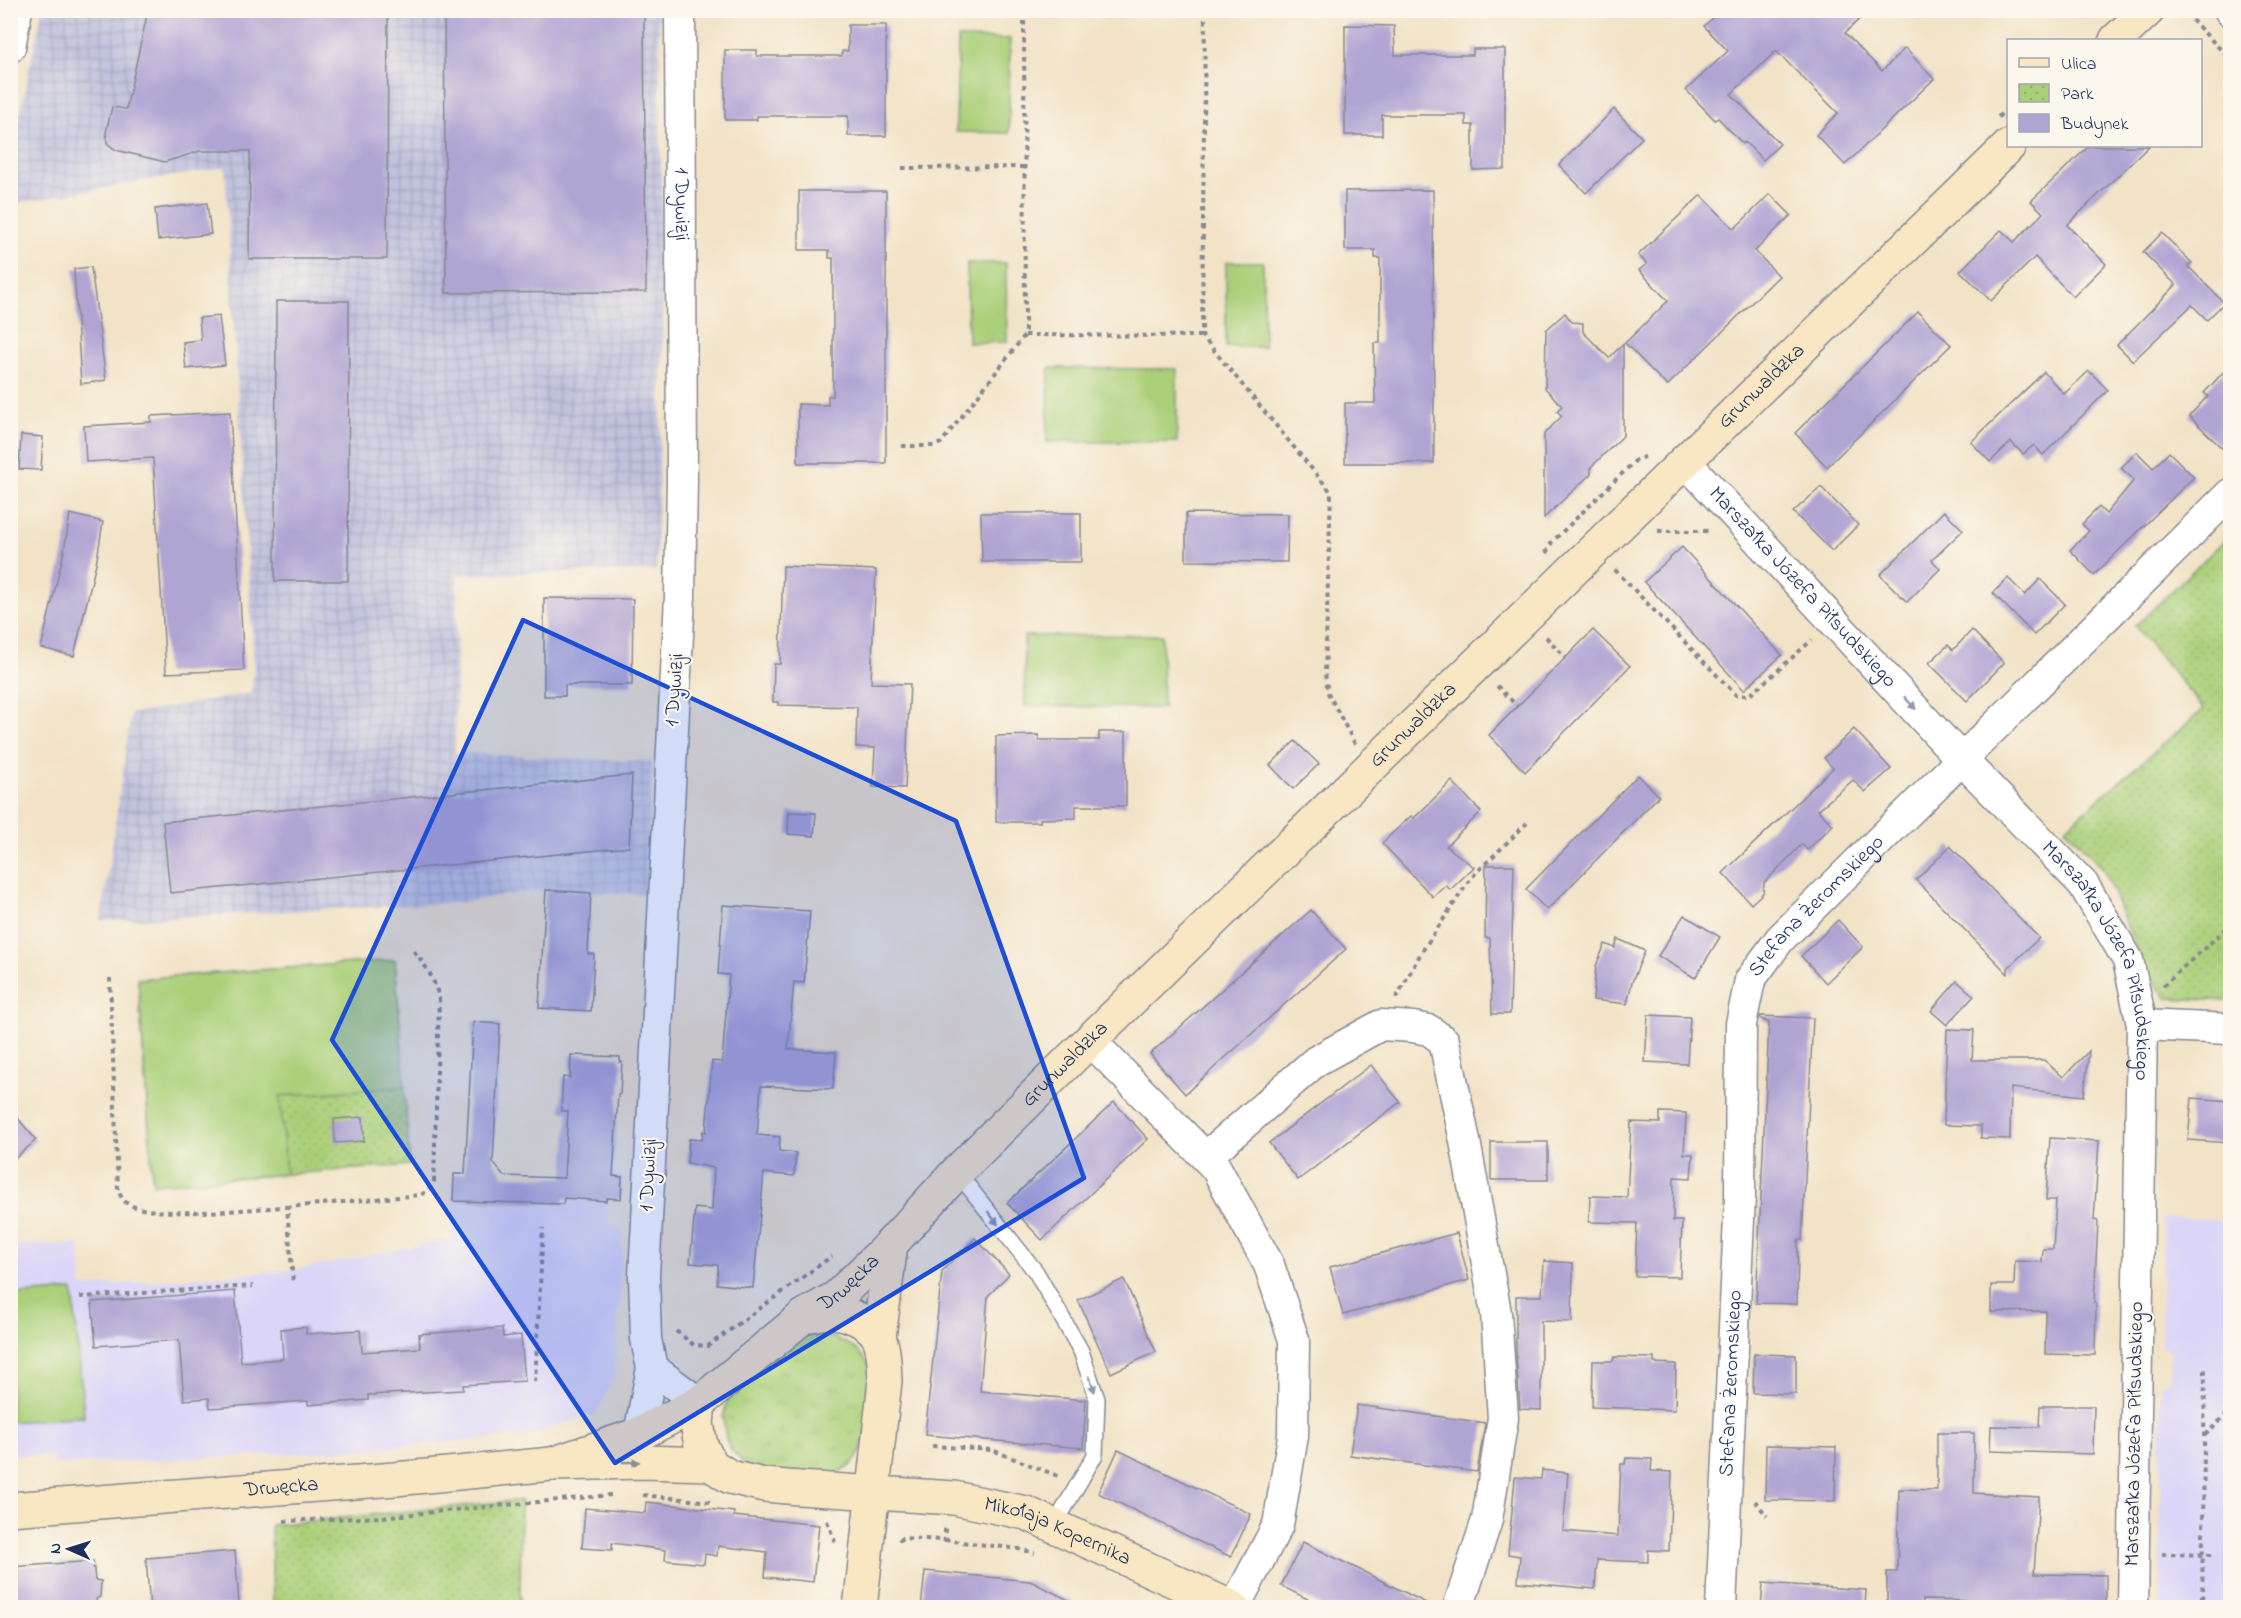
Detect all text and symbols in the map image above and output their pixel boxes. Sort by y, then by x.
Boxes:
legend [2007,39,2202,147]
text: Ulica [2061,52,2096,78]
text: Park [2061,82,2094,108]
text: Budynek [2060,112,2128,138]
street label: 1 Dywizji [664,167,696,241]
street label: Grunwaldzka [1711,337,1812,436]
street label: Marszałka Józefa Piłsudskiego [1701,480,1903,695]
street label: 1 Dywizji [657,652,695,728]
street label: Grunwaldzka [1363,676,1464,775]
one-way arrow [1903,695,1916,710]
street label: Stefana Żeromskiego [1742,828,1892,984]
street label: Marszałka Józefa Piłsudskiego [2034,834,2157,1081]
street label: Grunwaldzka [1015,1014,1116,1114]
street label: 1 Dywizji [632,1138,668,1213]
one-way arrow [987,1210,999,1225]
street label: Drwęcka [812,1247,887,1320]
street label: Stefana Żeromskiego [1712,1289,1752,1477]
street label: Marszałka Józefa Piłsudskiego [2118,1301,2154,1567]
one-way arrow [1088,1375,1098,1393]
one-way arrow [622,1457,641,1467]
street label: Drwęcka [242,1470,320,1506]
street label: Mikołaja Kopernika [981,1490,1136,1574]
north arrow [39,1519,99,1579]
text: N [44,1542,68,1554]

